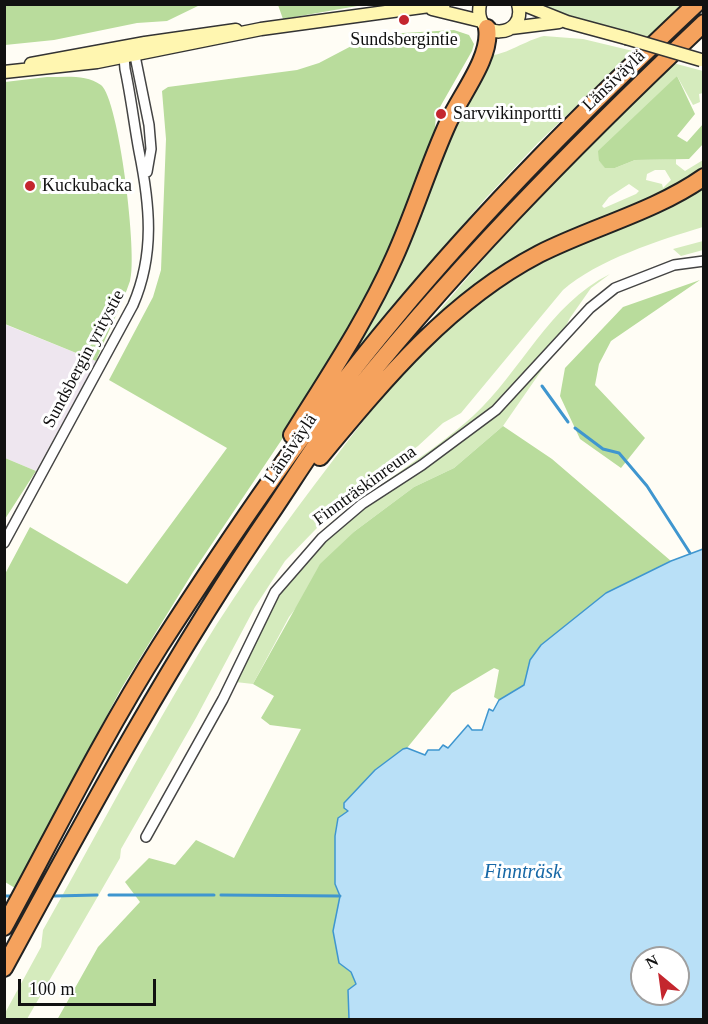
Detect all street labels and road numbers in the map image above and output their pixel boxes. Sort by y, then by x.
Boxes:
street label: Länsiväylä [578,46,650,116]
street label: Sundsbergin yritystie [39,286,129,432]
street label: Länsiväylä [260,410,322,488]
street label: Finnträskinreuna [309,441,421,531]

